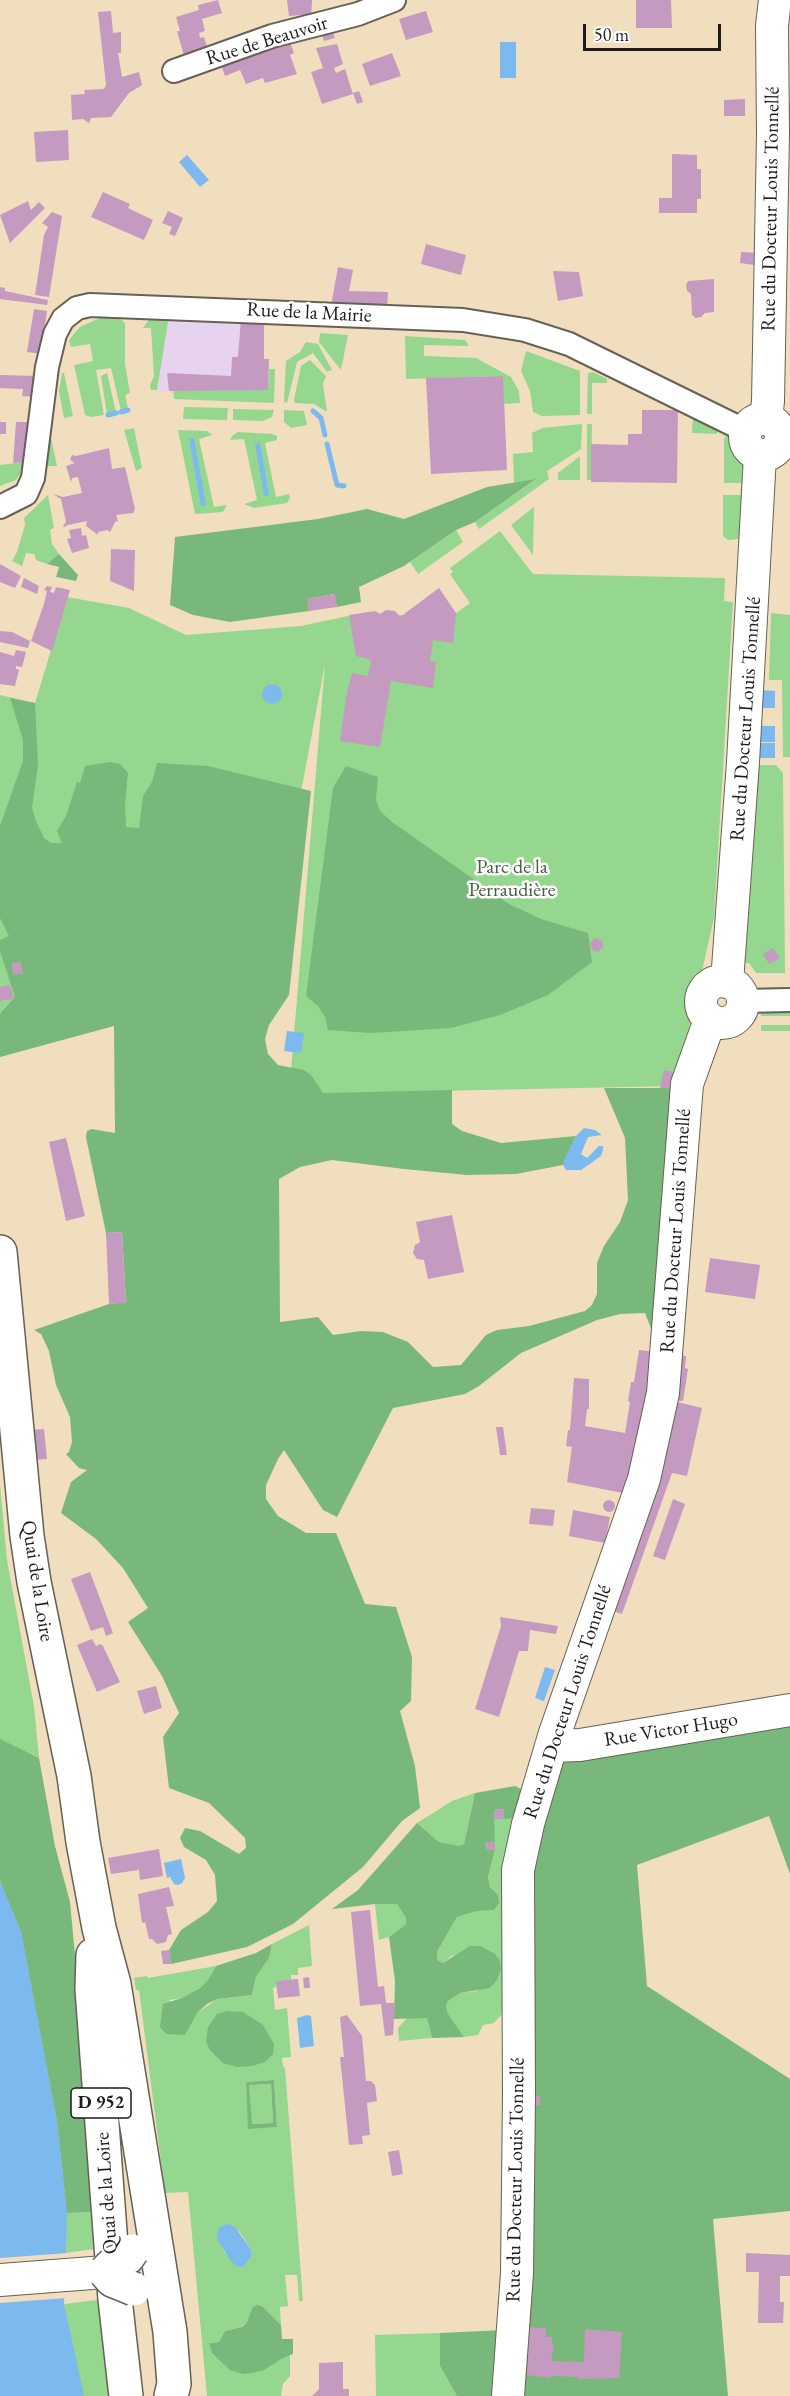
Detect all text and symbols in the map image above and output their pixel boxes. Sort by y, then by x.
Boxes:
street label: Rue de Beauvoir [203,11,331,71]
scale bar [586,12,724,50]
text: 50 m [594,23,629,46]
street label: Rue du Docteur Louis Tonnellé [757,86,785,332]
street label: Rue de la Mairie [246,298,372,328]
street label: Rue du Docteur Louis Tonnellé [725,596,767,842]
park label: Parc de la Perraudière [468,856,556,903]
street label: Rue du Docteur Louis Tonnellé [655,1108,697,1354]
street label: Quai de la Loire [16,1519,58,1643]
street label: Rue du Docteur Louis Tonnellé [519,1582,617,1822]
street label: Rue Victor Hugo [603,1708,739,1752]
street label: Rue du Docteur Louis Tonnellé [502,2057,530,2303]
road number: D 952 [71,2088,131,2118]
street label: Quai de la Loire [91,2131,123,2255]

